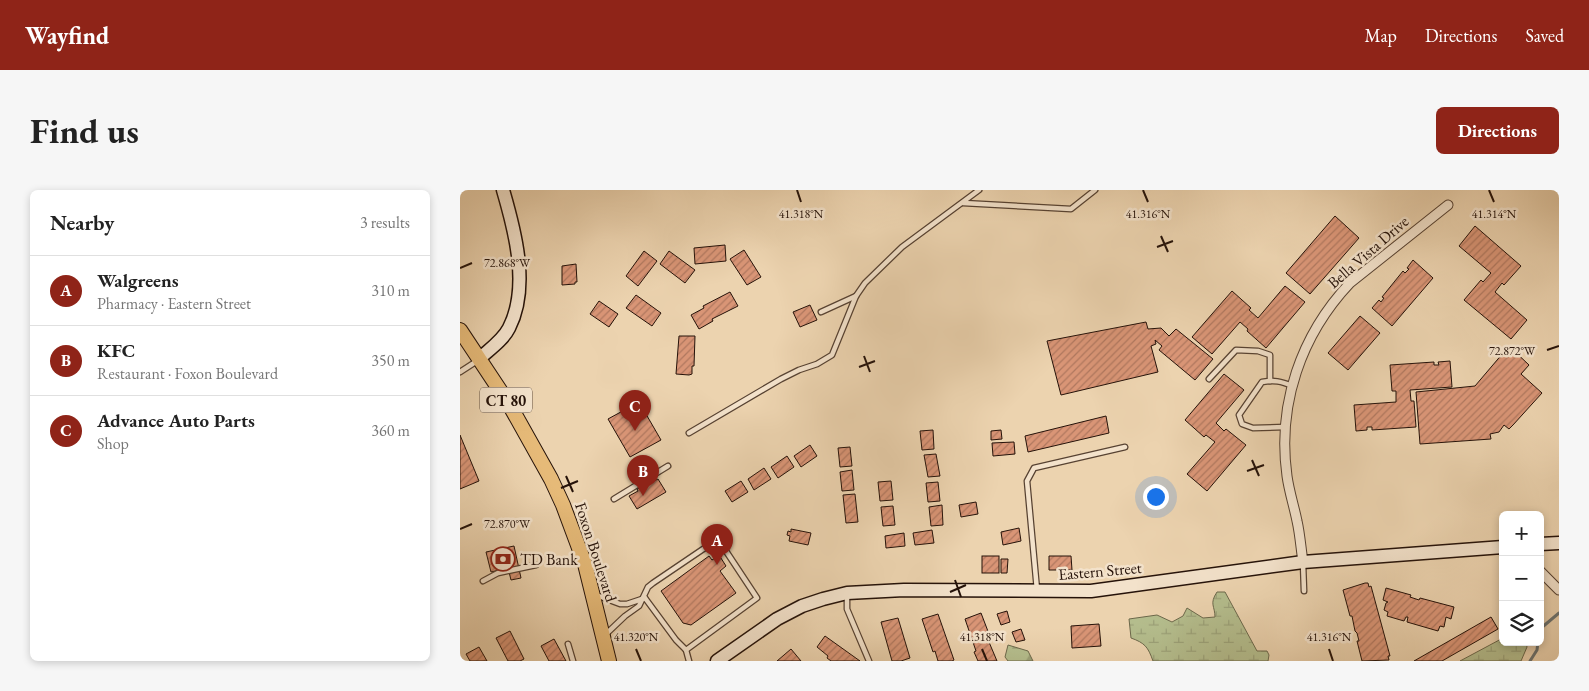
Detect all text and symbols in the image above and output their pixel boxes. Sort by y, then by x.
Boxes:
text: Wayfind [25,20,109,51]
text: Map [1365,24,1397,47]
text: Directions [1425,24,1497,47]
text: Saved [1525,24,1564,47]
button: Directions [1436,107,1559,154]
text: Find us [30,108,139,153]
text: 41.318°N [779,206,824,222]
text: 41.316°N [1126,206,1171,222]
text: 41.314°N [1472,206,1517,222]
text: Nearby [50,209,114,236]
street label: Bella Vista Drive [1323,211,1413,293]
text: 3 results [360,212,410,233]
text: 72.868°W [484,255,531,271]
text: Walgreens [97,268,179,293]
text: A [60,280,72,301]
text: 310 m [371,280,410,301]
text: Pharmacy · Eastern Street [97,293,251,314]
text: KFC [97,338,135,363]
text: 72.872°W [1489,343,1536,359]
text: B [61,350,71,371]
text: 350 m [371,350,410,371]
text: Restaurant · Foxon Boulevard [97,363,278,384]
road number: CT 80 [480,388,532,412]
pin: C [619,390,651,431]
text: Advance Auto Parts [97,408,255,433]
text: C [60,420,72,441]
text: 360 m [371,420,410,441]
text: Shop [97,433,129,454]
pin: B [627,455,659,496]
your location [1143,484,1169,510]
street label: Foxon Boulevard [570,500,622,605]
map controls [1499,511,1544,646]
button: + [1499,511,1544,556]
text: 72.870°W [484,516,531,532]
pin: A [701,524,733,565]
bank icon: TD Bank [490,546,516,572]
place label: TD Bank [520,549,578,570]
button: − [1499,556,1544,601]
street label: Eastern Street [1057,557,1143,585]
button: layers [1499,601,1544,646]
text: 41.320°N [614,629,659,645]
text: 41.318°N [960,629,1005,645]
text: 41.316°N [1307,629,1352,645]

